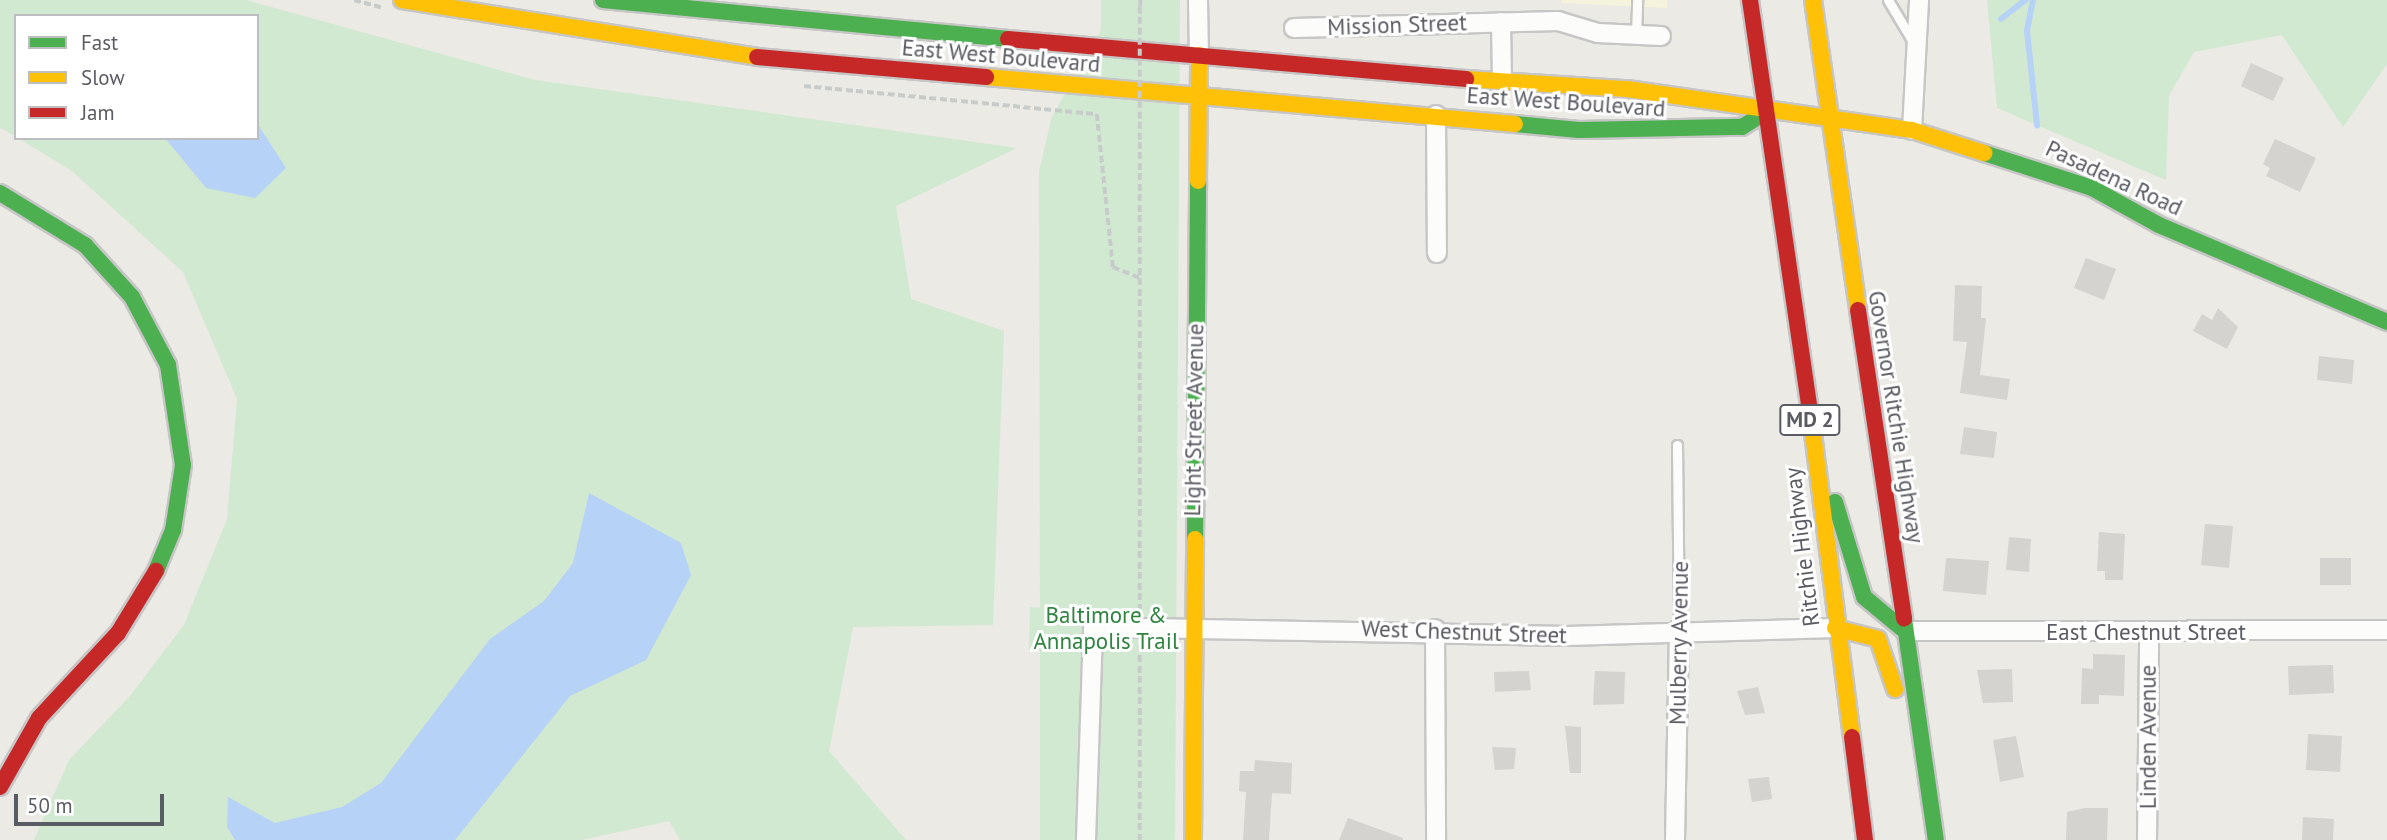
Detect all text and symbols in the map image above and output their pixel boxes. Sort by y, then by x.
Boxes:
street label: Mission Street [1327,9,1467,41]
legend [14,14,259,140]
text: Fast [81,29,118,56]
street label: East West Boulevard [900,34,1102,78]
text: Slow [81,64,125,91]
street label: East West Boulevard [1466,81,1666,123]
text: Jam [81,99,115,126]
street label: Pasadena Road [2041,134,2187,222]
street label: Governor Ritchie Highway [1862,289,1930,545]
street label: Light Street Avenue [1179,323,1209,517]
road number: MD 2 [1778,402,1842,438]
street label: Ritchie Highway [1779,466,1825,628]
street label: Mulberry Avenue [1664,560,1694,726]
park label: Baltimore & Annapolis Trail [1033,601,1179,655]
street label: West Chestnut Street [1361,615,1567,649]
street label: East Chestnut Street [2046,618,2246,646]
street label: Linden Avenue [2134,664,2162,810]
scale bar [18,780,168,824]
text: 50 m [27,792,73,819]

